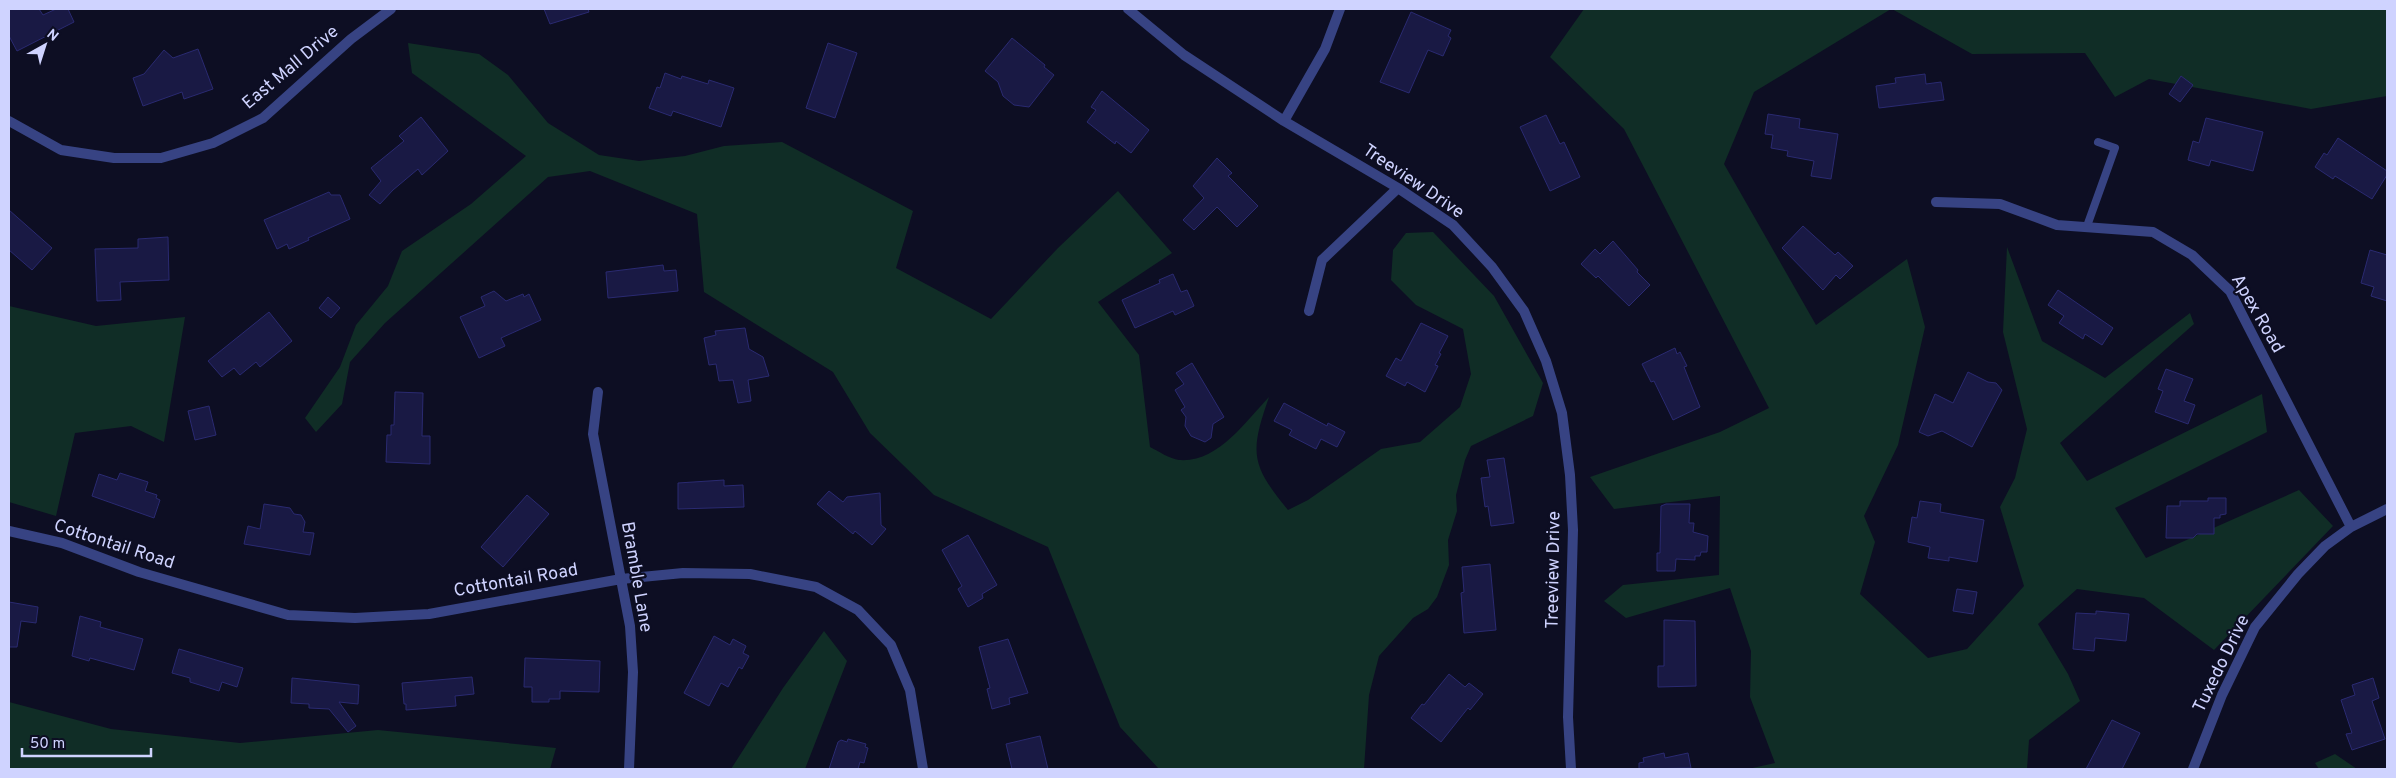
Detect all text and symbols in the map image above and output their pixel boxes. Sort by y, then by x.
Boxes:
north arrow [20,20,70,70]
street label: East Mall Drive [238,21,344,115]
text: N [43,26,61,46]
street label: Treeview Drive [1358,140,1468,224]
street label: Apex Road [2225,271,2289,357]
street label: Treeview Drive [1541,511,1567,629]
street label: Cottontail Road [51,515,177,575]
street label: Bramble Lane [615,520,657,634]
street label: Cottontail Road [452,559,580,603]
street label: Tuxedo Drive [2188,611,2256,717]
scale bar [22,726,151,758]
text: 50 m [30,735,65,754]

